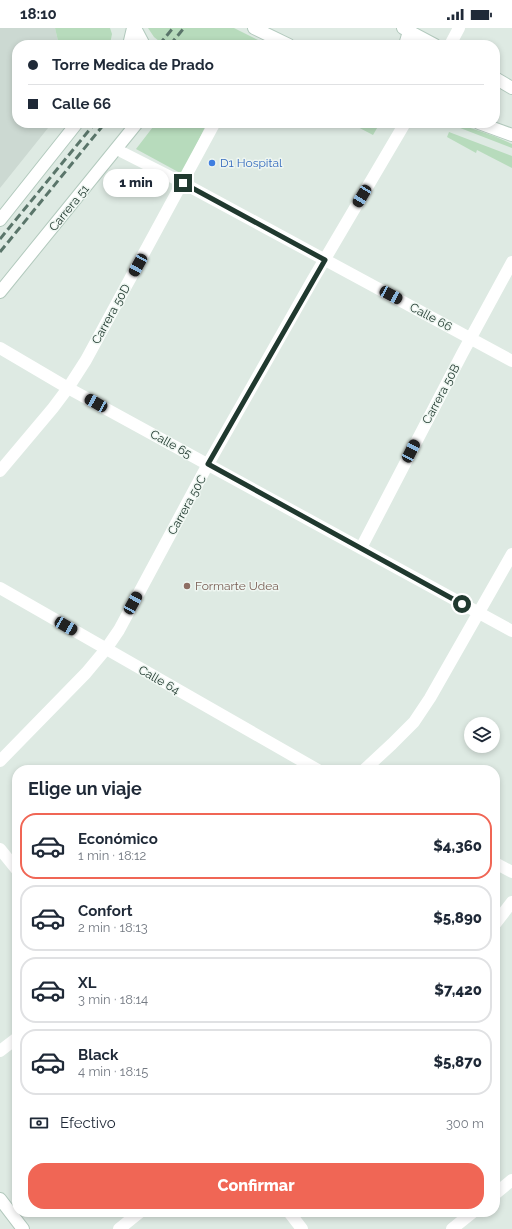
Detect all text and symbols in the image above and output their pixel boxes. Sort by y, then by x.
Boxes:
text: 18:10 [20,5,57,23]
text: Torre Medica de Prado [52,56,214,74]
text: Calle 66 [52,95,111,113]
place label: D1 Hospital [220,156,283,170]
marker: D1 Hospital [207,158,217,168]
callout: 1 min [103,169,169,197]
route end [174,174,192,192]
text: 1 min [119,175,153,190]
street label: Carrera 51 [46,182,92,234]
car [351,183,373,209]
car [127,252,149,278]
street label: Carrera 50D [89,281,133,346]
car [378,284,404,306]
street label: Calle 66 [407,300,455,334]
street label: Carrera 50B [419,362,463,426]
car [83,392,109,414]
street label: Calle 65 [148,427,195,461]
car [400,438,422,464]
street label: Carrera 50C [165,473,209,537]
place label: Formarte Udea [195,579,279,593]
marker: Formarte Udea [182,581,192,591]
car [122,590,144,616]
route start [453,595,471,613]
car [53,615,79,637]
street label: Calle 64 [136,663,182,698]
map controls [464,717,500,753]
button: layers [464,717,500,753]
text: Elige un viaje [28,778,142,799]
icon: car [30,828,66,864]
text: Económico [78,830,158,848]
text: $4,360 [433,837,482,855]
text: 1 min · 18:12 [78,848,146,863]
icon: car [30,900,66,936]
text: Confort [78,902,132,920]
text: $5,890 [433,909,482,927]
text: 2 min · 18:13 [78,920,148,935]
icon: car [30,972,66,1008]
text: XL [78,974,96,992]
text: $7,420 [434,981,482,999]
text: 3 min · 18:14 [78,992,148,1007]
icon: car [30,1044,66,1080]
text: Black [78,1046,118,1064]
text: $5,870 [433,1053,482,1071]
text: 4 min · 18:15 [78,1064,148,1079]
icon: cash [28,1112,50,1134]
text: Efectivo [60,1114,116,1132]
text: 300 m [446,1116,484,1131]
button: Confirmar [28,1163,484,1209]

